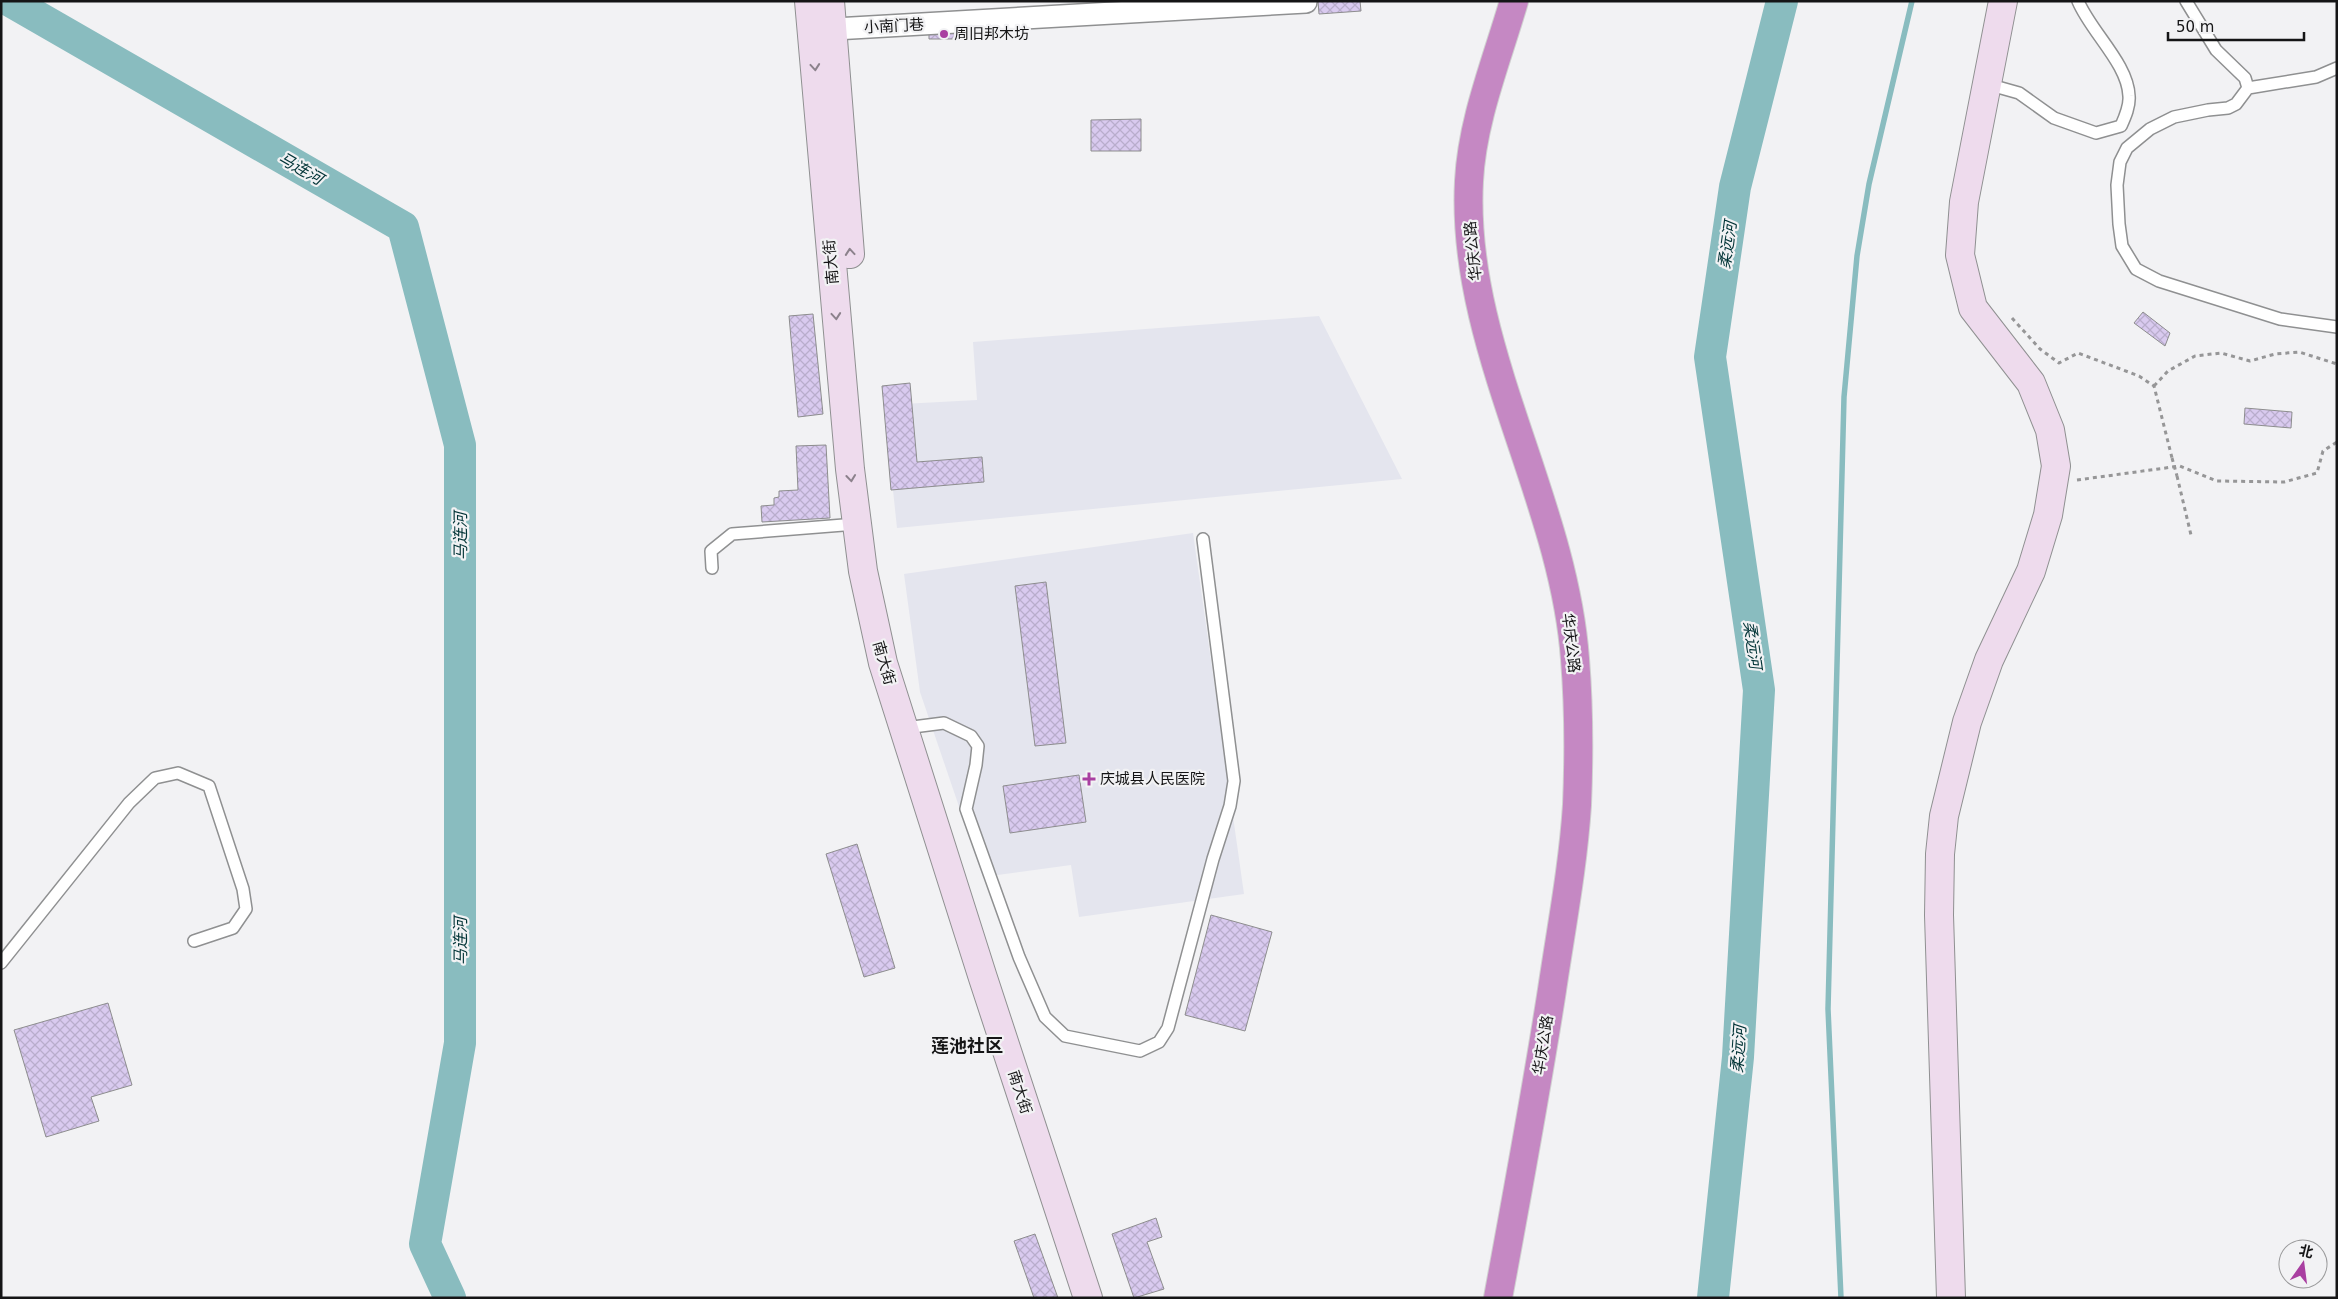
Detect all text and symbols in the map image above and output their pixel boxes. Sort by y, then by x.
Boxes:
scale bar [2168,10,2304,42]
street label: 小南门巷 [864,15,924,37]
text: 50 m [2176,18,2214,36]
place label: 周旧邦木坊 [954,25,1029,43]
marker: 周旧邦木坊 [938,28,950,40]
one-way arrow [809,64,820,72]
water label: 马连河 [275,148,329,190]
water label: 柔远河 [1715,217,1741,270]
street label: 华庆公路 [1461,220,1485,282]
street label: 南大街 [820,239,842,285]
one-way arrow [844,248,855,256]
one-way arrow [830,313,841,321]
one-way arrow [845,474,856,482]
water label: 马连河 [451,509,470,560]
street label: 华庆公路 [1558,612,1584,674]
water label: 柔远河 [1740,620,1766,673]
street label: 南大街 [869,639,899,687]
place label: 庆城县人民医院 [1100,770,1205,788]
marker: 庆城县人民医院 [1082,772,1096,786]
water label: 马连河 [451,914,470,965]
street label: 华庆公路 [1529,1014,1557,1076]
water label: 柔远河 [1727,1021,1750,1074]
district label: 莲池社区 [931,1035,1003,1056]
street label: 南大街 [1004,1068,1036,1116]
north arrow [2278,1239,2328,1289]
text: 北 [2297,1242,2315,1261]

